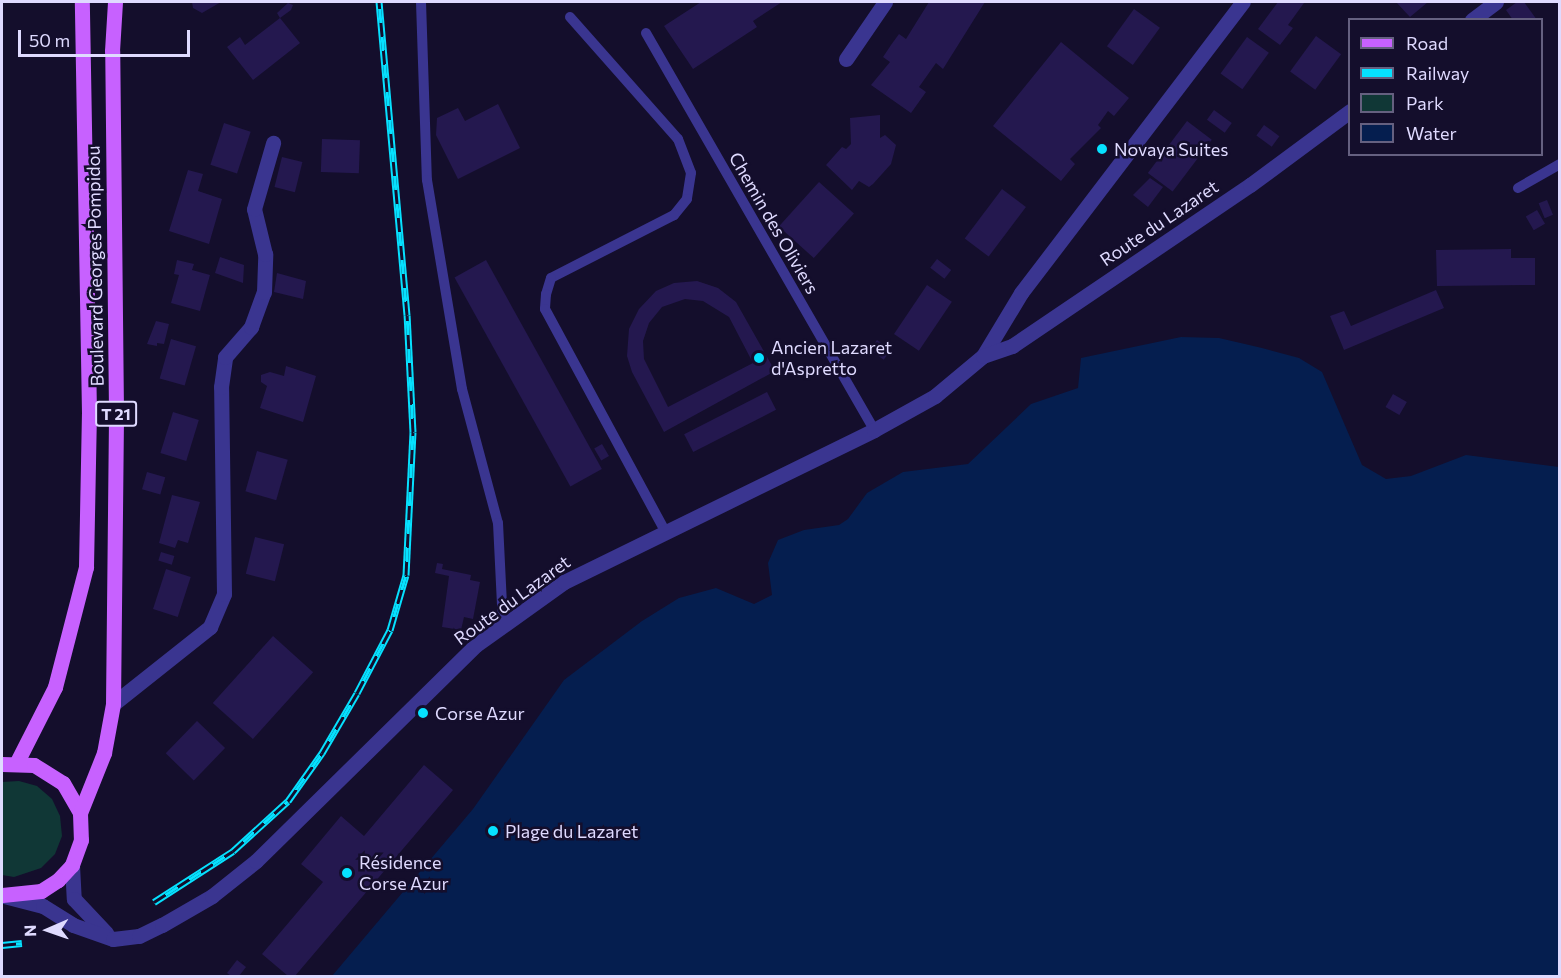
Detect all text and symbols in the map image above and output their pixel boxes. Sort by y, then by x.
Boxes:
scale bar [21,18,194,56]
legend [1348,18,1543,156]
text: 50 m [29,29,70,51]
text: Road [1406,32,1448,54]
text: Railway [1406,62,1469,84]
text: Park [1406,92,1444,114]
text: Water [1406,122,1457,144]
place label: Novaya Suites [1114,138,1228,160]
marker: Novaya Suites [1095,142,1109,156]
street label: Boulevard Georges Pompidou [82,145,108,387]
street label: Chemin des Oliviers [725,148,823,298]
street label: Route du Lazaret [1096,175,1222,271]
place label: Ancien Lazaret d'Aspretto [771,337,892,380]
marker: Ancien Lazaret d'Aspretto [752,351,766,365]
road number: T 21 [95,401,137,427]
street label: Route du Lazaret [450,551,574,649]
place label: Corse Azur [435,702,525,724]
marker: Corse Azur [416,706,430,720]
place label: Plage du Lazaret [505,820,638,842]
marker: Plage du Lazaret [486,824,500,838]
place label: Résidence Corse Azur [359,852,449,894]
marker: Résidence Corse Azur [340,866,354,880]
north arrow [18,900,78,960]
text: N [20,924,39,937]

